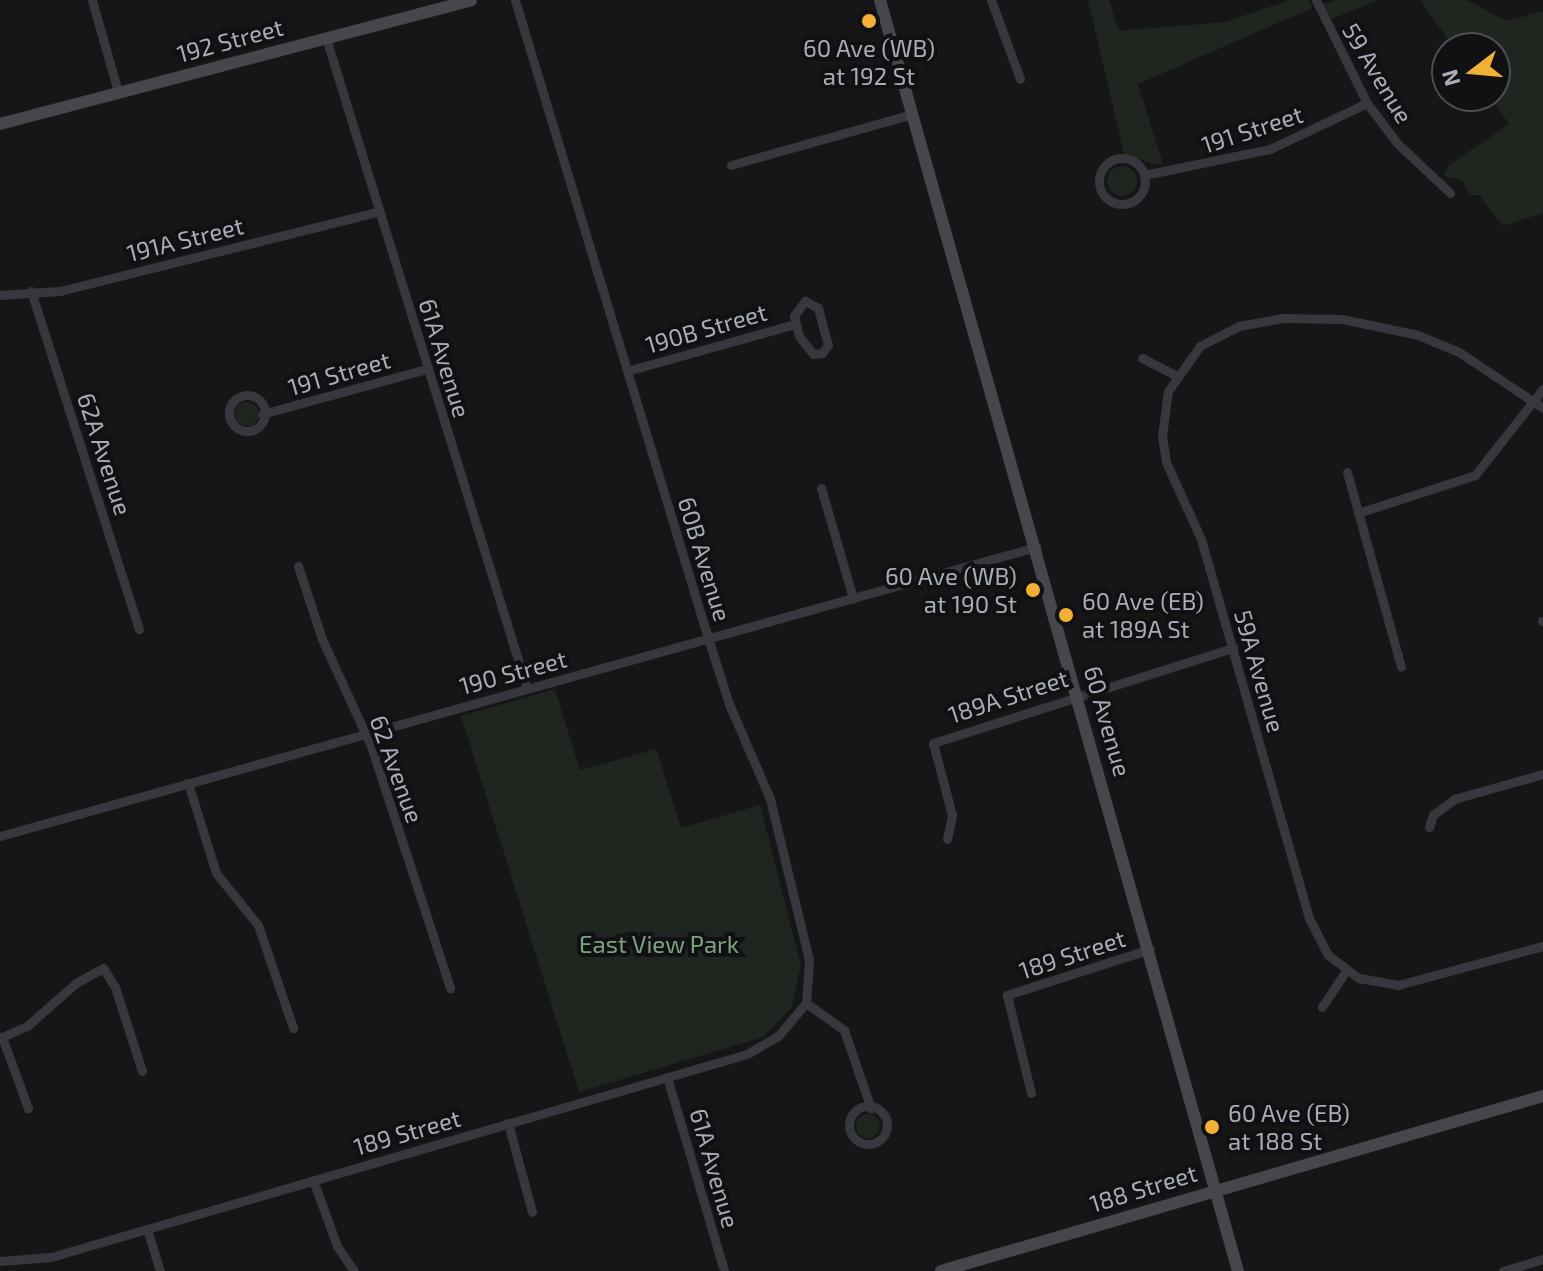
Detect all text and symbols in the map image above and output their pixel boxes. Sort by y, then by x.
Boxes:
street label: 192 Street [174,12,286,68]
marker: 60 Ave (WB) at 192 St [860,12,878,30]
street label: 59 Avenue [1337,17,1419,129]
north arrow [1431,32,1511,112]
place label: 60 Ave (WB) at 192 St [803,34,935,90]
text: N [1435,67,1465,89]
street label: 191 Street [1198,99,1306,159]
street label: 191A Street [123,211,247,267]
street label: 61A Avenue [413,295,477,421]
street label: 190B Street [642,297,770,359]
street label: 191 Street [285,345,393,401]
street label: 62A Avenue [72,389,138,519]
street label: 60B Avenue [672,493,738,625]
place label: 60 Ave (WB) at 190 St [884,562,1017,618]
marker: 60 Ave (WB) at 190 St [1024,581,1042,599]
place label: 60 Ave (EB) at 189A St [1082,587,1204,643]
marker: 60 Ave (EB) at 189A St [1057,606,1075,624]
street label: 59A Avenue [1229,606,1291,736]
street label: 190 Street [456,644,570,700]
street label: 60 Avenue [1078,662,1138,780]
street label: 189A Street [944,663,1072,729]
street label: 62 Avenue [364,711,430,827]
street label: 189 Street [1015,923,1129,985]
park label: East View Park [579,930,739,958]
place label: 60 Ave (EB) at 188 St [1228,1099,1350,1155]
street label: 189 Street [350,1103,464,1161]
street label: 61A Avenue [684,1104,746,1232]
marker: 60 Ave (EB) at 188 St [1203,1118,1221,1136]
street label: 188 Street [1086,1158,1200,1218]

